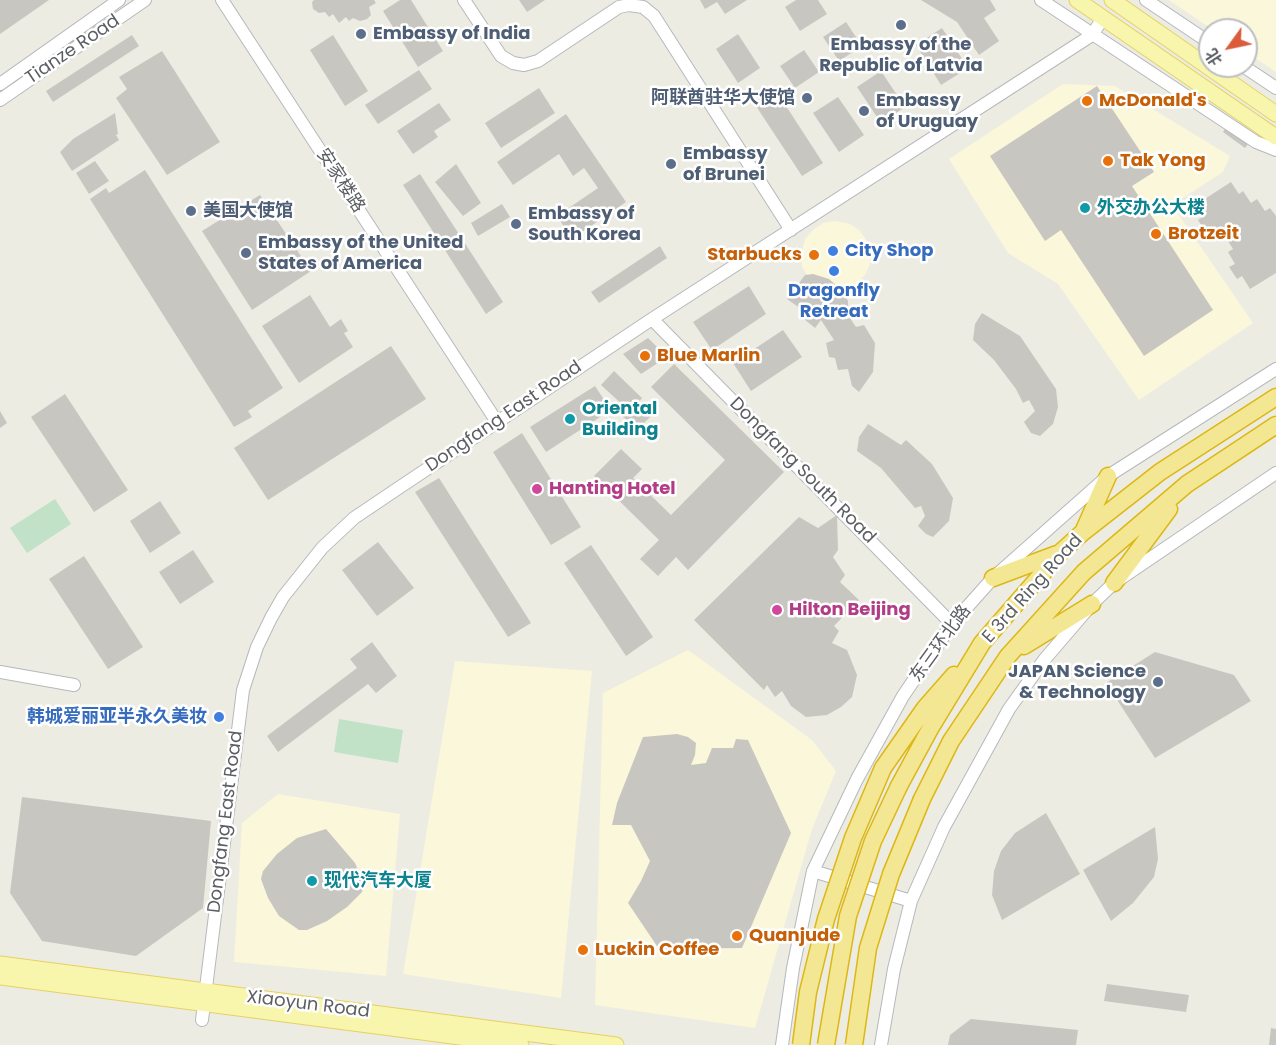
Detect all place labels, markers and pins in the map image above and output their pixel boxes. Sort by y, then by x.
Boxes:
marker: Embassy of the Republic of Latvia [894,18,908,32]
place label: Embassy of India [373,23,530,45]
marker: Embassy of India [354,27,368,41]
place label: Embassy of the Republic of Latvia [819,34,983,76]
place label: 阿联酋驻华大使馆 [651,87,795,109]
place label: Embassy of Uruguay [876,90,978,132]
place label: McDonald's [1099,90,1207,112]
marker: 阿联酋驻华大使馆 [800,91,814,105]
marker: McDonald's [1080,94,1094,108]
marker: Embassy of Uruguay [857,104,871,118]
place label: Embassy of Brunei [683,143,768,186]
place label: Tak Yong [1120,150,1206,172]
marker: Tak Yong [1101,154,1115,168]
marker: Embassy of Brunei [664,157,678,171]
place label: 外交办公大楼 [1097,197,1205,219]
place label: 美国大使馆 [203,200,293,222]
marker: 外交办公大楼 [1078,201,1092,215]
place label: Embassy of South Korea [528,203,641,246]
marker: 美国大使馆 [184,204,198,218]
marker: Embassy of South Korea [509,217,523,231]
place label: Brotzeit [1168,223,1239,245]
marker: Brotzeit [1149,227,1163,241]
place label: Embassy of the United States of America [258,232,463,274]
place label: City Shop [845,240,933,262]
place label: Starbucks [707,244,802,266]
marker: City Shop [826,244,840,258]
marker: Embassy of the United States of America [239,246,253,260]
marker: Starbucks [807,248,821,262]
marker: Dragonfly Retreat [827,264,841,278]
place label: Dragonfly Retreat [788,280,880,322]
place label: Blue Marlin [657,345,760,367]
marker: Blue Marlin [638,349,652,363]
place label: Oriental Building [582,398,658,440]
marker: Oriental Building [563,412,577,426]
place label: Hanting Hotel [549,478,676,500]
marker: Hanting Hotel [530,482,544,496]
place label: Hilton Beijing [789,599,911,621]
marker: Hilton Beijing [770,603,784,617]
place label: JAPAN Science & Technology [1008,661,1146,704]
marker: JAPAN Science & Technology [1151,675,1165,689]
place label: 韩城爱丽亚半永久美妆 [27,706,207,728]
marker: 韩城爱丽亚半永久美妆 [212,710,226,724]
place label: 现代汽车大厦 [324,870,432,892]
marker: 现代汽车大厦 [305,874,319,888]
place label: Quanjude [749,925,840,947]
marker: Quanjude [730,929,744,943]
place label: Luckin Coffee [595,939,719,961]
marker: Luckin Coffee [576,943,590,957]

